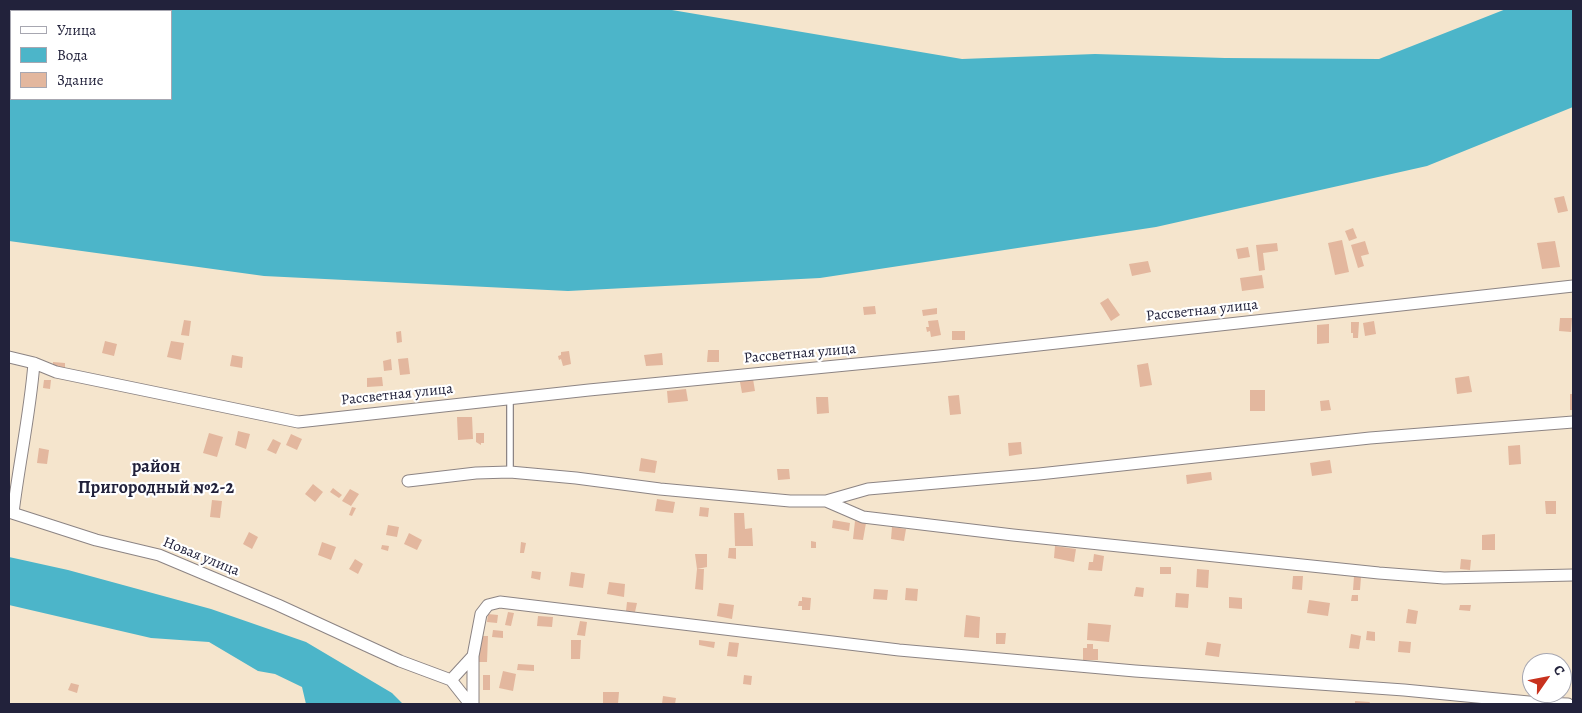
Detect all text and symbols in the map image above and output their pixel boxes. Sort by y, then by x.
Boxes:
legend [10,10,172,100]
text: Улица [57,20,96,40]
text: Вода [57,45,88,65]
text: Здание [57,70,104,90]
street label: Рассветная улица [1145,296,1259,326]
street label: Рассветная улица [743,340,857,368]
street label: Рассветная улица [340,380,454,410]
district label: район Пригородный №2-2 [78,457,234,499]
street label: Новая улица [160,533,242,581]
north arrow [1522,653,1572,703]
text: С [1549,661,1569,679]

